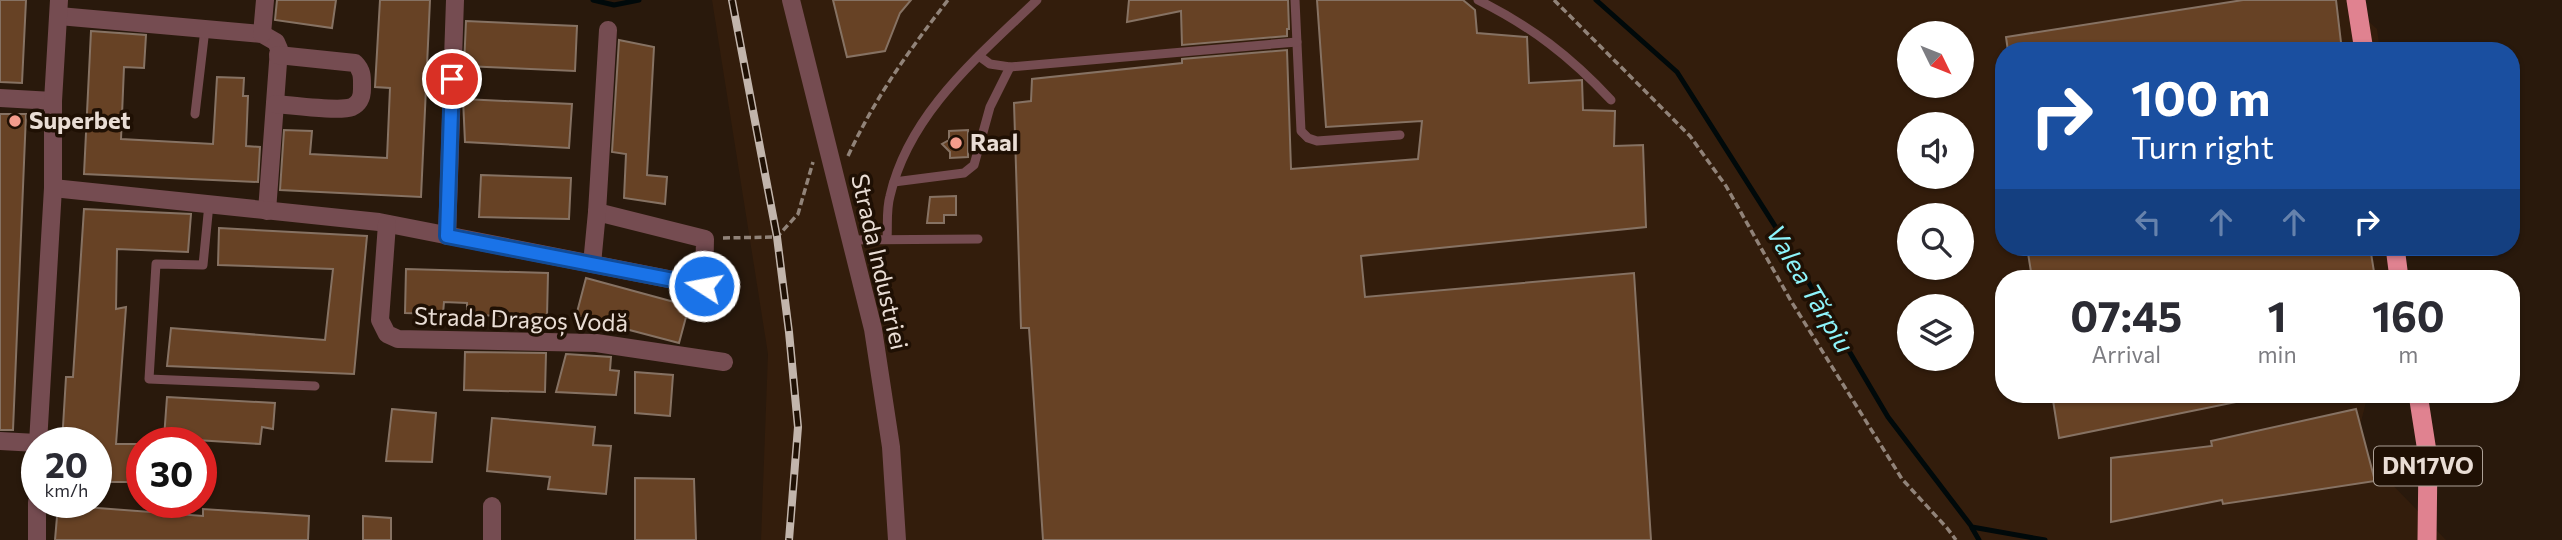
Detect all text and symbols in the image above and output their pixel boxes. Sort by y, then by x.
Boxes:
north arrow [1897,21,1974,98]
map controls [1897,21,1974,371]
pin [422,49,482,109]
icon: arrive [433,60,471,98]
text: 100 m [2131,66,2270,126]
icon: right [2016,70,2107,161]
place label: Superbet [29,105,131,134]
button: sound [1897,112,1974,189]
marker: Superbet [7,113,23,129]
text: Turn right [2131,126,2274,166]
place label: Raal [970,127,1018,156]
marker: Raal [948,135,964,151]
street label: Strada Industriei [846,171,915,352]
button: search [1897,203,1974,280]
icon: left [2129,203,2167,241]
icon: ahead [2202,203,2240,241]
icon: ahead [2275,203,2313,241]
icon: right [2348,203,2386,241]
water label: Valea Tărpiu [1761,219,1862,358]
position arrow [667,249,741,323]
text: 07:45 [2070,289,2182,341]
text: 1 [2268,289,2287,341]
text: 160 [2372,289,2445,341]
button: layers [1897,294,1974,371]
street label: Strada Dragoș Vodă [414,300,628,339]
text: Arrival [2091,340,2161,368]
text: min [2257,340,2297,368]
text: m [2398,340,2418,368]
speed limit sign: 30 [126,427,217,518]
text: 20 [45,442,88,485]
road number: DN17VO [2374,446,2482,486]
text: km/h [45,479,88,501]

